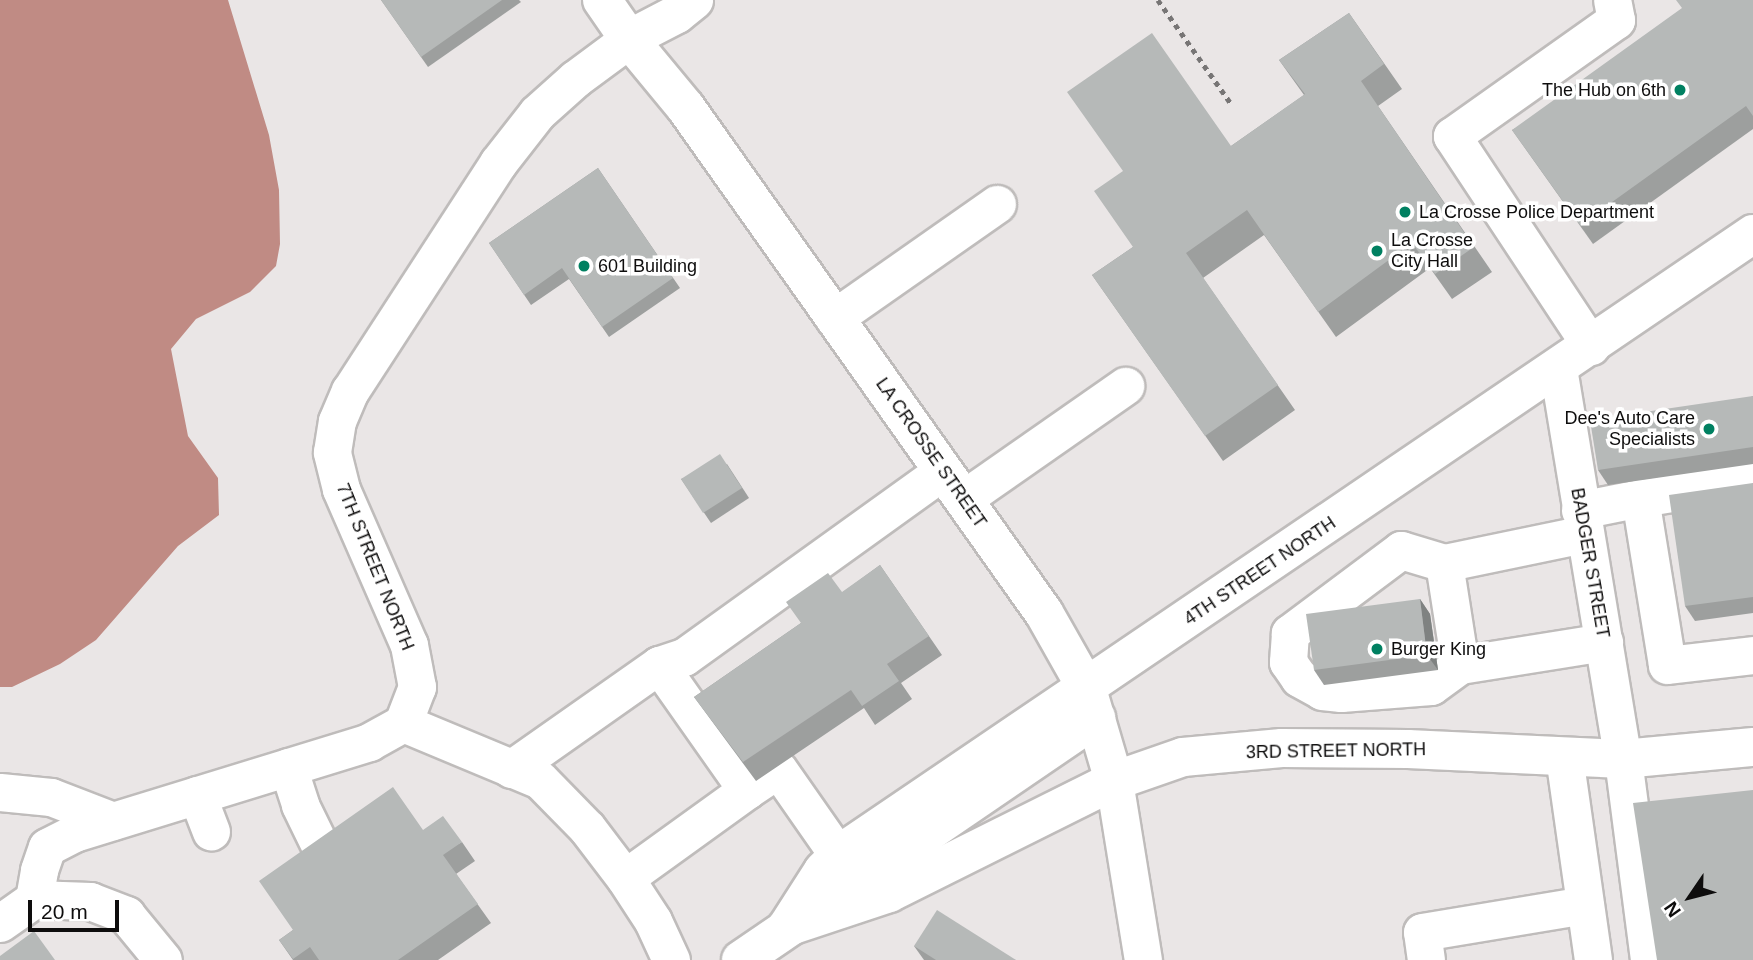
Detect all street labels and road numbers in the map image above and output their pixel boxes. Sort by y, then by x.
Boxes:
street label: LA CROSSE STREET [871,373,991,533]
street label: 7TH STREET NORTH [332,480,418,654]
street label: BADGER STREET [1566,486,1614,640]
street label: 4TH STREET NORTH [1180,512,1340,630]
street label: 3RD STREET NORTH [1245,739,1427,763]

